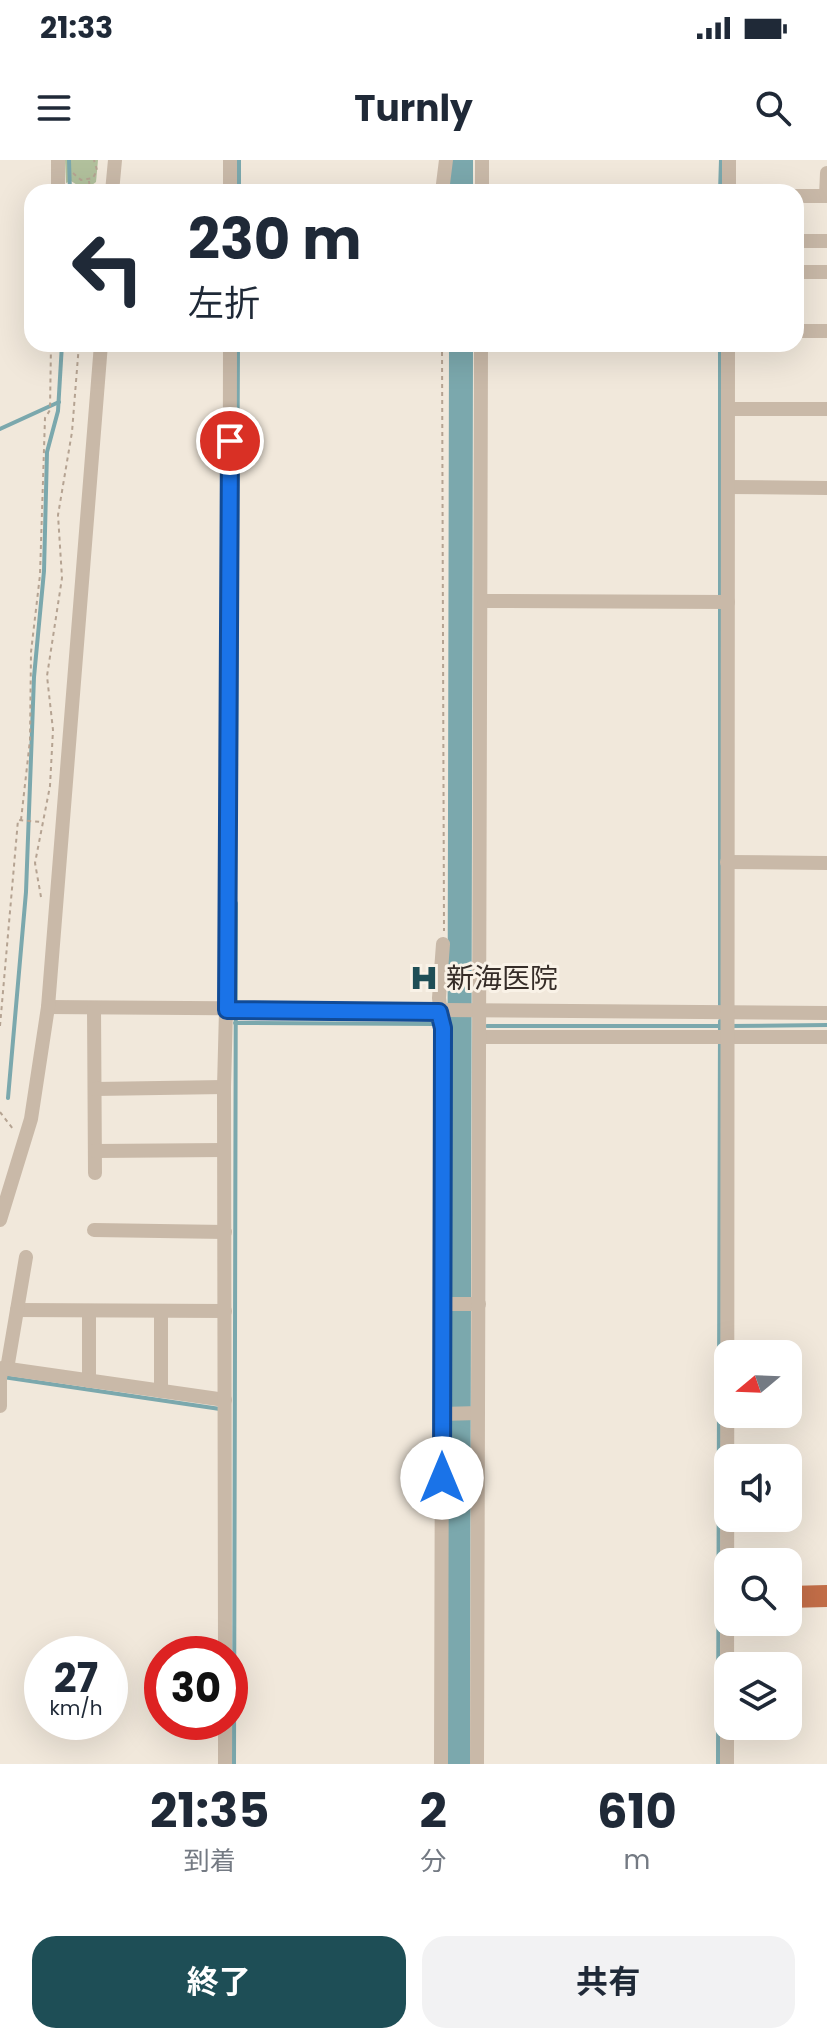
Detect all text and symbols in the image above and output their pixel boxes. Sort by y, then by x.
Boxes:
text: 21:33 [40,6,113,49]
text: Turnly [354,83,473,134]
icon: menu [32,86,76,130]
icon: search [751,86,795,130]
text: 230 m [188,200,362,279]
icon: left [56,216,160,320]
text: 左折 [188,278,260,329]
pin [196,407,264,475]
icon: arrive [208,419,252,463]
place label: 新海医院 [446,959,558,998]
hospital icon: 新海医院 [409,963,439,993]
north arrow [714,1340,802,1428]
map controls [714,1340,802,1740]
position arrow [400,1436,484,1520]
button: sound [714,1444,802,1532]
button: search [714,1548,802,1636]
speed limit sign: 30 [144,1636,248,1740]
text: 27 [54,1650,98,1706]
button: layers [714,1652,802,1740]
text: km/h [49,1694,103,1722]
text: 21:35 [150,1777,269,1844]
text: 2 [420,1777,447,1844]
text: 610 [597,1778,677,1845]
text: m [624,1842,650,1878]
text: 到着 [184,1843,236,1879]
text: 分 [420,1843,446,1879]
button: 終了 [32,1936,406,2028]
button: 共有 [422,1936,795,2028]

